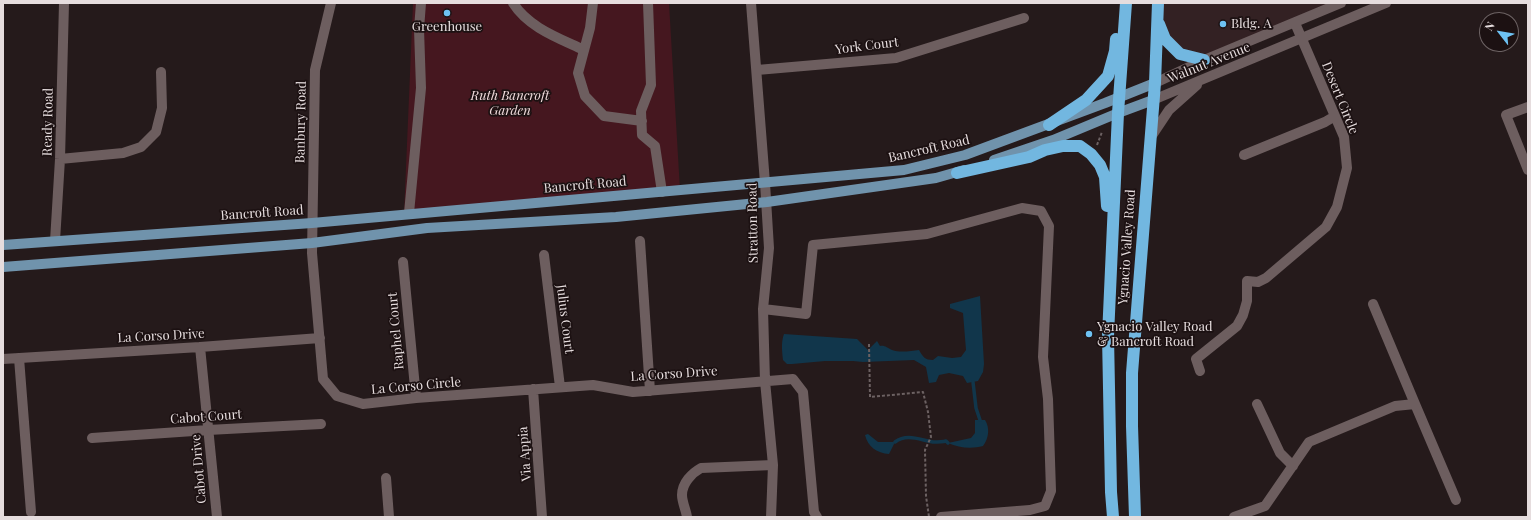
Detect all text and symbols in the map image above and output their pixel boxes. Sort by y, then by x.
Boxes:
marker: Greenhouse [442,8,452,18]
north arrow [1479,12,1519,52]
place label: Bldg. A [1231,16,1272,32]
place label: Greenhouse [412,19,482,35]
marker: Bldg. A [1218,19,1228,29]
text: N [1481,19,1498,33]
street label: York Court [834,34,900,58]
street label: Walnut Avenue [1166,39,1252,87]
street label: Desert Circle [1318,59,1362,137]
street label: Banbury Road [292,81,310,163]
street label: Ready Road [40,88,56,156]
park label: Ruth Bancroft Garden [471,88,549,119]
street label: Bancroft Road [887,132,971,166]
street label: Bancroft Road [543,174,627,196]
street label: Stratton Road [745,183,761,263]
street label: Ygnacio Valley Road [1115,189,1139,305]
street label: Bancroft Road [220,202,304,224]
street label: Julius Court [553,283,577,355]
street label: Raphel Court [385,292,407,370]
place label: Ygnacio Valley Road & Bancroft Road [1097,319,1212,350]
street label: La Corso Drive [117,326,205,346]
marker: Ygnacio Valley Road & Bancroft Road [1084,329,1094,339]
street label: La Corso Drive [630,363,718,385]
street label: La Corso Circle [370,374,462,398]
street label: Cabot Court [170,407,242,427]
street label: Via Appia [515,426,535,482]
street label: Cabot Drive [188,434,210,504]

